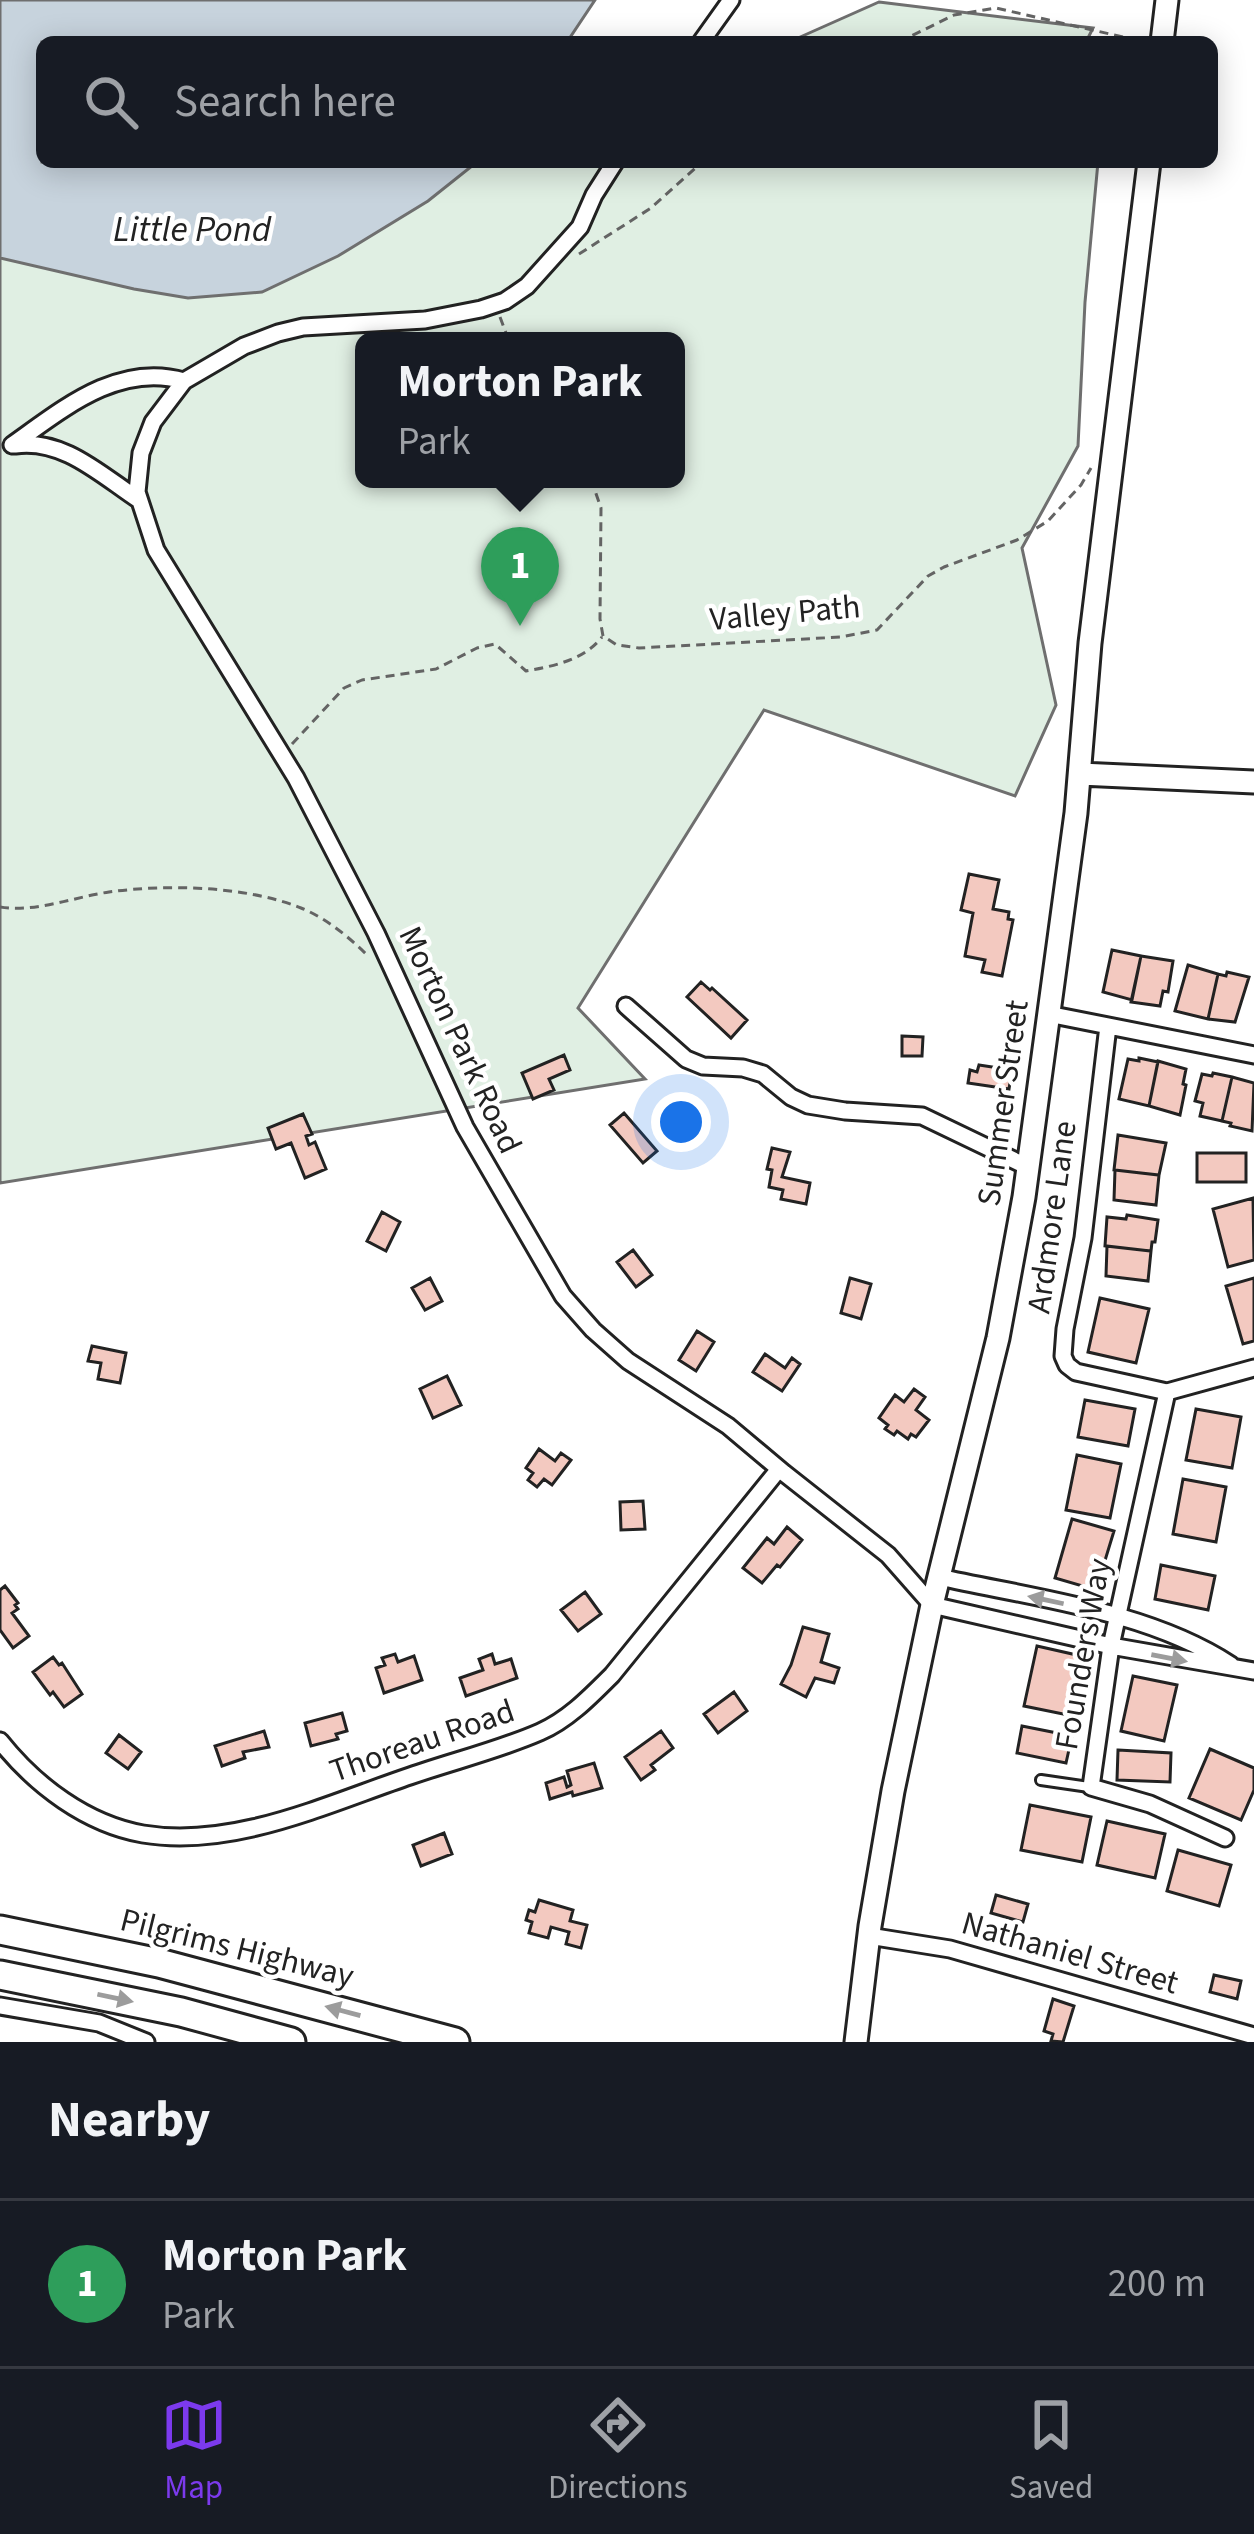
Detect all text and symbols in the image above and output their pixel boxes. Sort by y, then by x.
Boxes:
search box [36,36,1218,168]
icon: search [78,69,144,135]
text: Search here [174,70,396,134]
water label: Little Pond [113,204,272,255]
popup [355,332,685,488]
text: Morton Park [398,350,642,414]
text: Park [398,414,470,470]
pin: 1 [481,527,559,626]
street label: Valley Path [708,583,862,643]
street label: Morton Park Road [387,919,533,1161]
street label: Summer Street [965,997,1041,1209]
your location [651,1092,711,1152]
street label: Ardmore Lane [1015,1118,1089,1316]
street label: Founders Way [1043,1554,1123,1753]
one-way arrow [1026,1590,1064,1609]
one-way arrow [1151,1649,1189,1668]
street label: Thoreau Road [323,1687,521,1795]
street label: Pilgrims Highway [115,1896,359,2000]
street label: Nathaniel Street [956,1900,1184,2006]
one-way arrow [96,1990,134,2009]
one-way arrow [324,2000,361,2019]
text: Nearby [48,2084,210,2156]
text: Morton Park [162,2224,407,2288]
text: 1 [77,2256,97,2312]
text: 200 m [1108,2256,1206,2312]
text: Park [162,2288,235,2344]
tab: Map [161,2392,227,2511]
tab: Directions [548,2392,688,2511]
tab: Saved [1009,2392,1093,2511]

